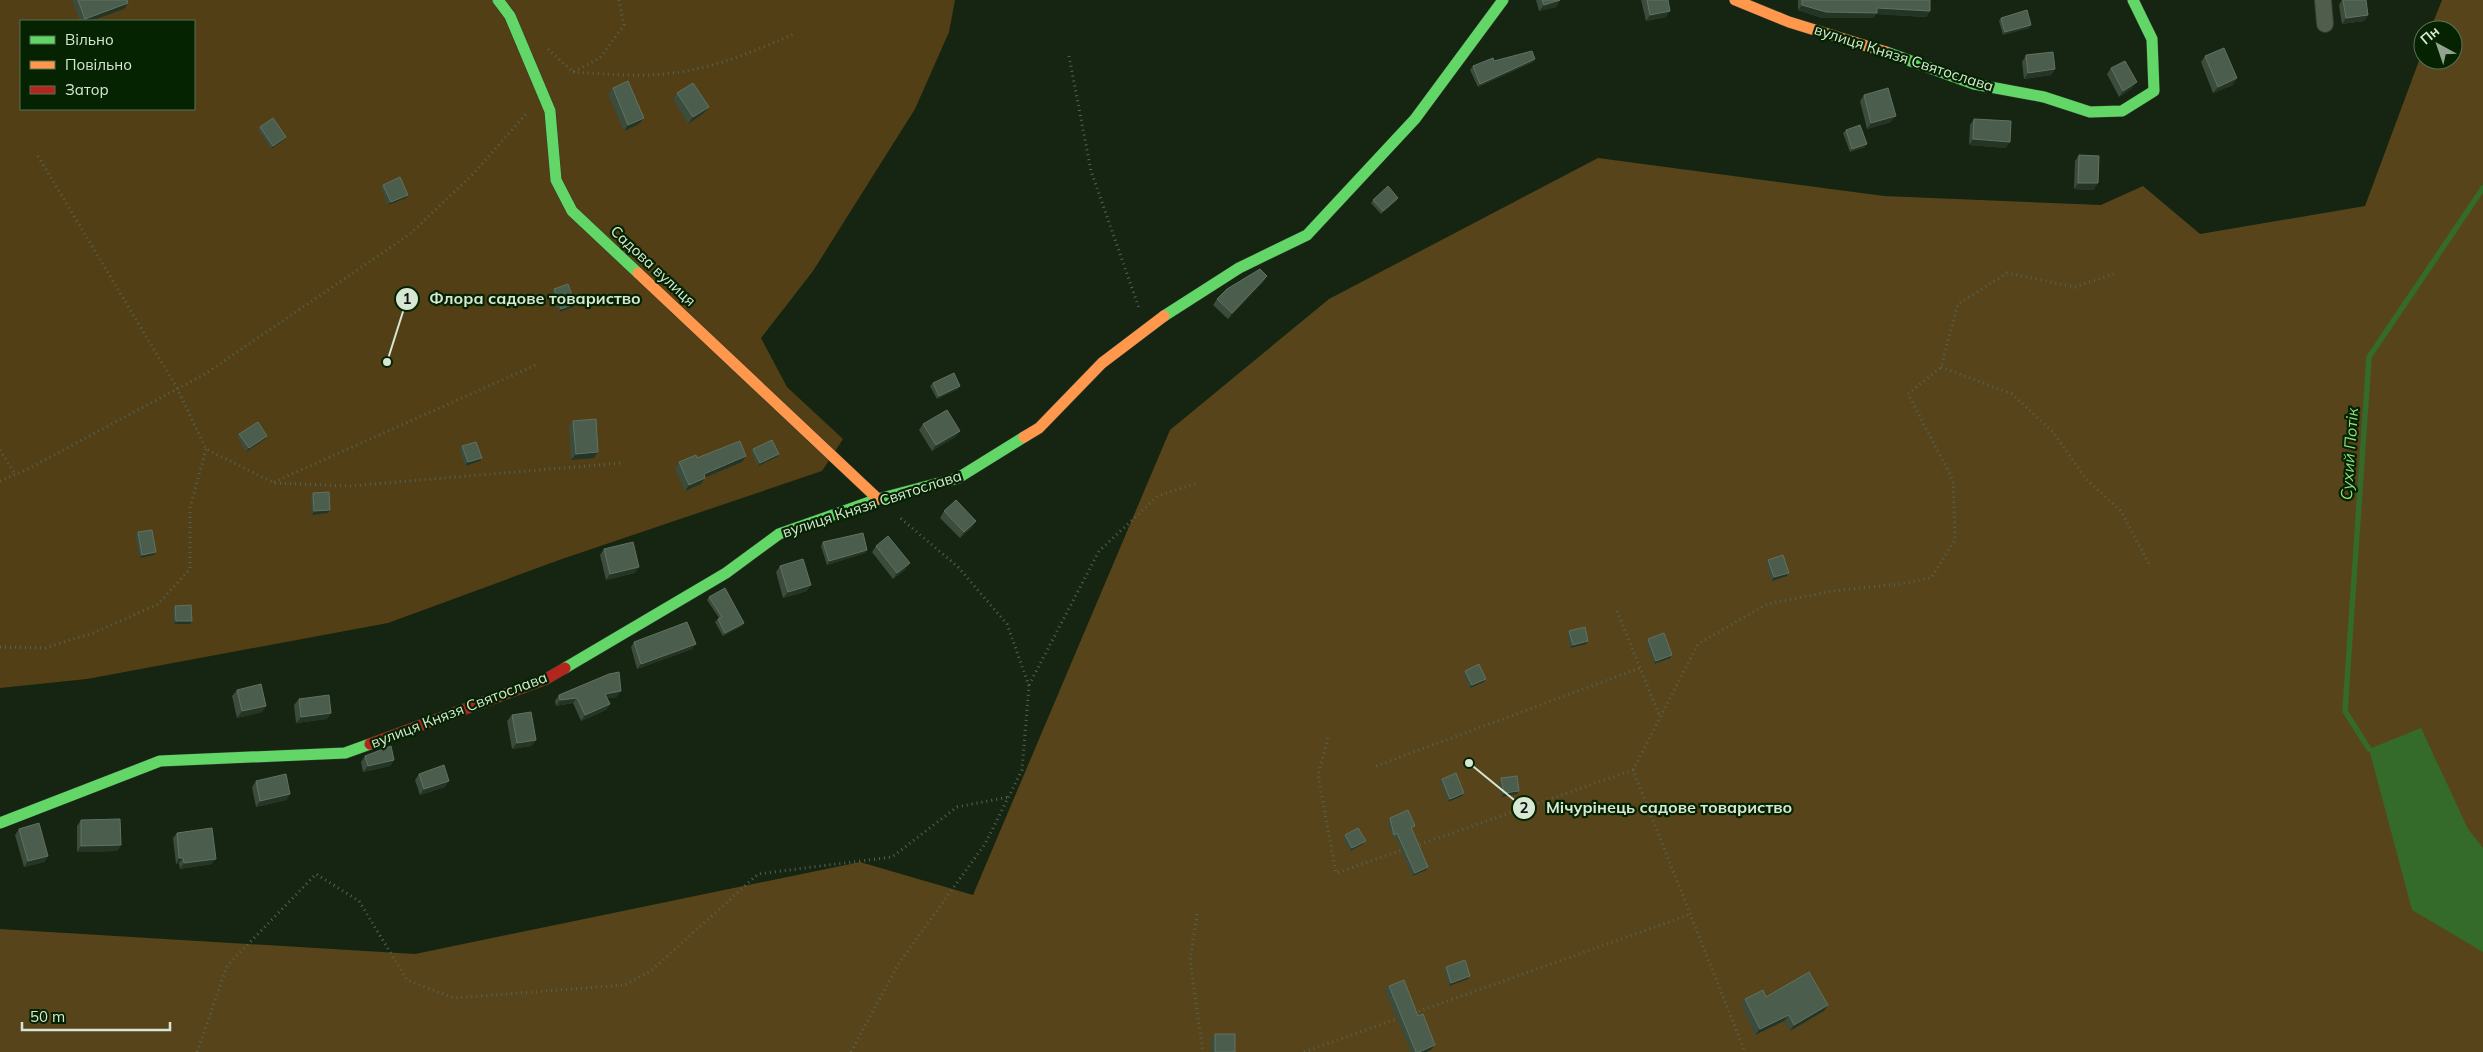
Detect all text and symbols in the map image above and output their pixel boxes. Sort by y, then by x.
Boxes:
legend [20,20,195,110]
street label: вулиця Князя Святослава [1812,20,1996,96]
north arrow [2413,20,2463,70]
text: Пн [2416,22,2443,48]
text: Вільно [65,30,114,49]
text: Повільно [65,55,132,74]
text: Затор [65,80,109,99]
street label: Садова вулиця [607,221,700,310]
callout: Флора садове товариство [395,283,651,314]
text: Флора садове товариство [429,288,641,308]
text: 1 [402,289,412,308]
water label: Сухий Потік [2336,407,2362,501]
street label: вулиця Князя Святослава [780,466,964,542]
street label: вулиця Князя Святослава [368,667,550,752]
callout: Мічурінець садове товариство [1511,792,1802,823]
text: Мічурінець садове товариство [1546,797,1792,817]
text: 2 [1519,798,1529,817]
scale bar [22,1000,170,1032]
text: 50 m [30,1007,65,1026]

